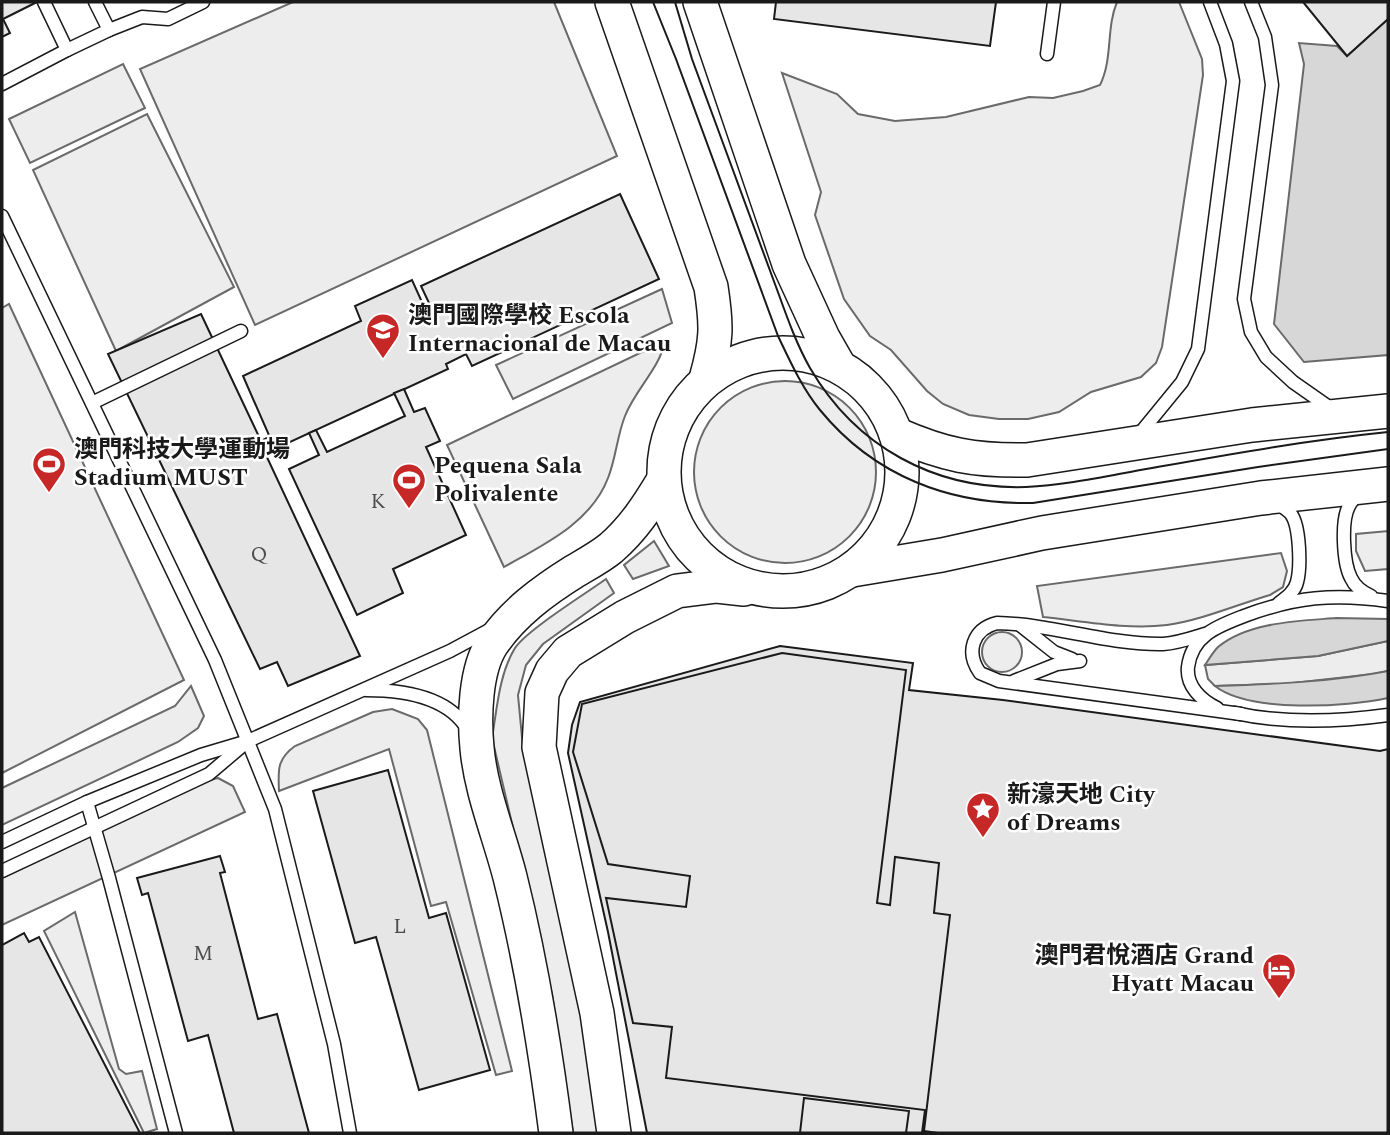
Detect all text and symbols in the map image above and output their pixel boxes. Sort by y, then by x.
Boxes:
place label: 澳門國際學校 Escola Internacional de Macau [408,298,671,362]
school or university icon: 澳門國際學校 Escola Internacional de Macau [364,311,402,360]
place label: 澳門科技大學運動場 Stadium MUST [74,432,290,496]
sports icon: 澳門科技大學運動場 Stadium MUST [30,445,68,494]
place label: Pequena Sala Polivalente [434,448,582,512]
sports icon: Pequena Sala Polivalente [390,461,428,510]
house number: K [370,486,386,518]
house number: Q [251,539,268,571]
place label: 新濠天地 City of Dreams [1007,777,1156,841]
place icon: 新濠天地 City of Dreams [964,790,1002,839]
house number: L [393,911,407,943]
house number: M [193,938,213,970]
place label: 澳門君悅酒店 Grand Hyatt Macau [1034,938,1254,1002]
hotel icon: 澳門君悅酒店 Grand Hyatt Macau [1260,951,1298,1000]

